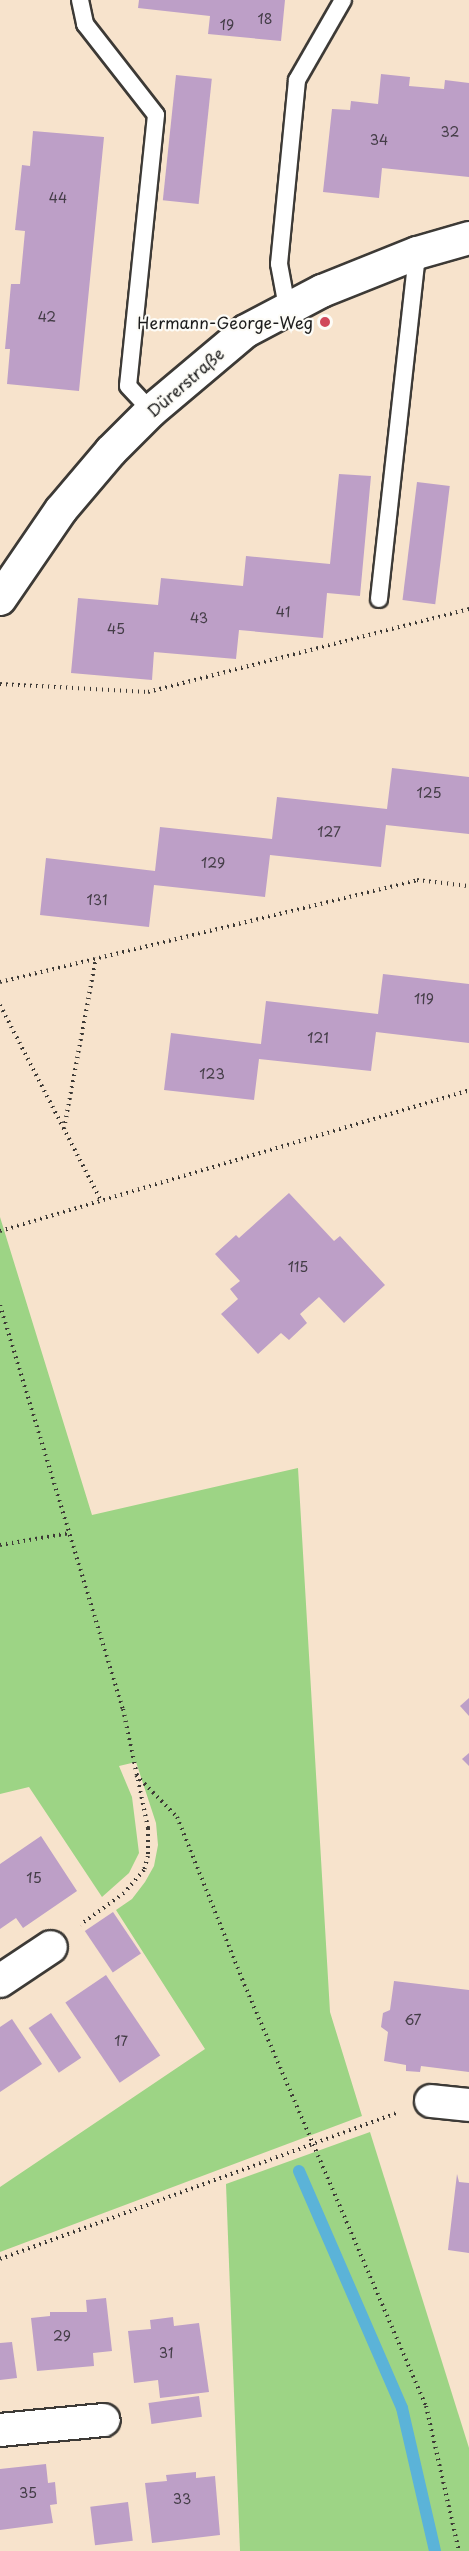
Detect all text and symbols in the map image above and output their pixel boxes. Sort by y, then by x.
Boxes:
house number: 18 [257,11,273,27]
house number: 19 [220,17,234,33]
house number: 32 [441,124,459,140]
house number: 34 [370,132,388,148]
house number: 44 [49,190,67,206]
house number: 42 [38,309,56,325]
place label: Hermann-George-Weg [137,312,313,332]
marker: Hermann-George-Weg [318,315,332,329]
street label: Dürerstraße [143,343,227,421]
house number: 41 [276,604,290,620]
house number: 43 [190,610,208,626]
house number: 45 [107,621,125,637]
house number: 125 [417,785,441,801]
house number: 127 [317,824,341,840]
house number: 129 [201,855,225,871]
house number: 131 [87,892,107,908]
house number: 119 [414,991,434,1007]
house number: 121 [307,1030,329,1046]
house number: 123 [199,1066,225,1082]
house number: 115 [288,1259,308,1275]
house number: 15 [26,1870,42,1886]
house number: 67 [404,2012,422,2028]
house number: 17 [114,2033,128,2049]
house number: 29 [53,2328,71,2344]
house number: 31 [159,2345,173,2361]
house number: 35 [19,2485,37,2501]
house number: 33 [173,2491,191,2507]

